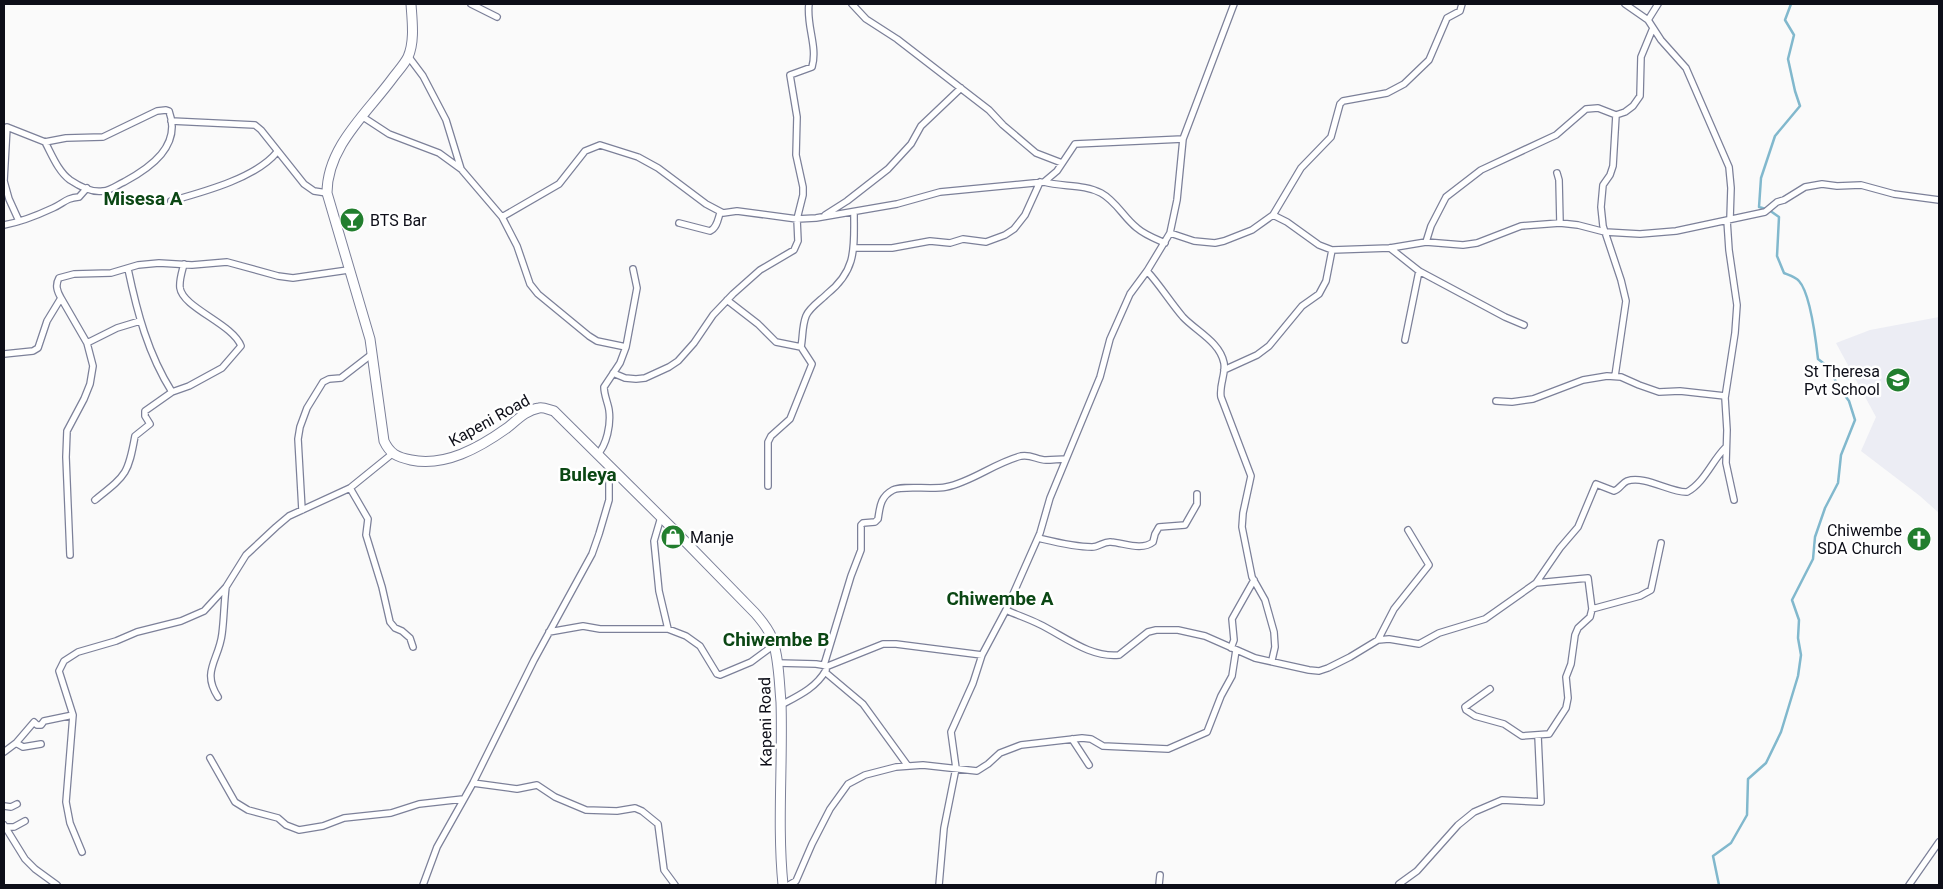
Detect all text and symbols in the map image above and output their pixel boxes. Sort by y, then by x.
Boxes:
district label: Misesa A [103,187,183,210]
bar icon: BTS Bar [339,207,365,233]
place label: BTS Bar [370,211,427,230]
place label: St Theresa Pvt School [1804,362,1880,399]
school or university icon: St Theresa Pvt School [1885,367,1911,393]
street label: Kapeni Road [445,390,533,450]
district label: Buleya [559,463,617,486]
place label: Chiwembe SDA Church [1817,521,1902,558]
shop icon: Manje [660,524,686,550]
church icon: Chiwembe SDA Church [1906,526,1932,552]
place label: Manje [690,528,734,547]
district label: Chiwembe A [946,587,1054,610]
district label: Chiwembe B [723,628,829,651]
street label: Kapeni Road [755,677,776,767]

